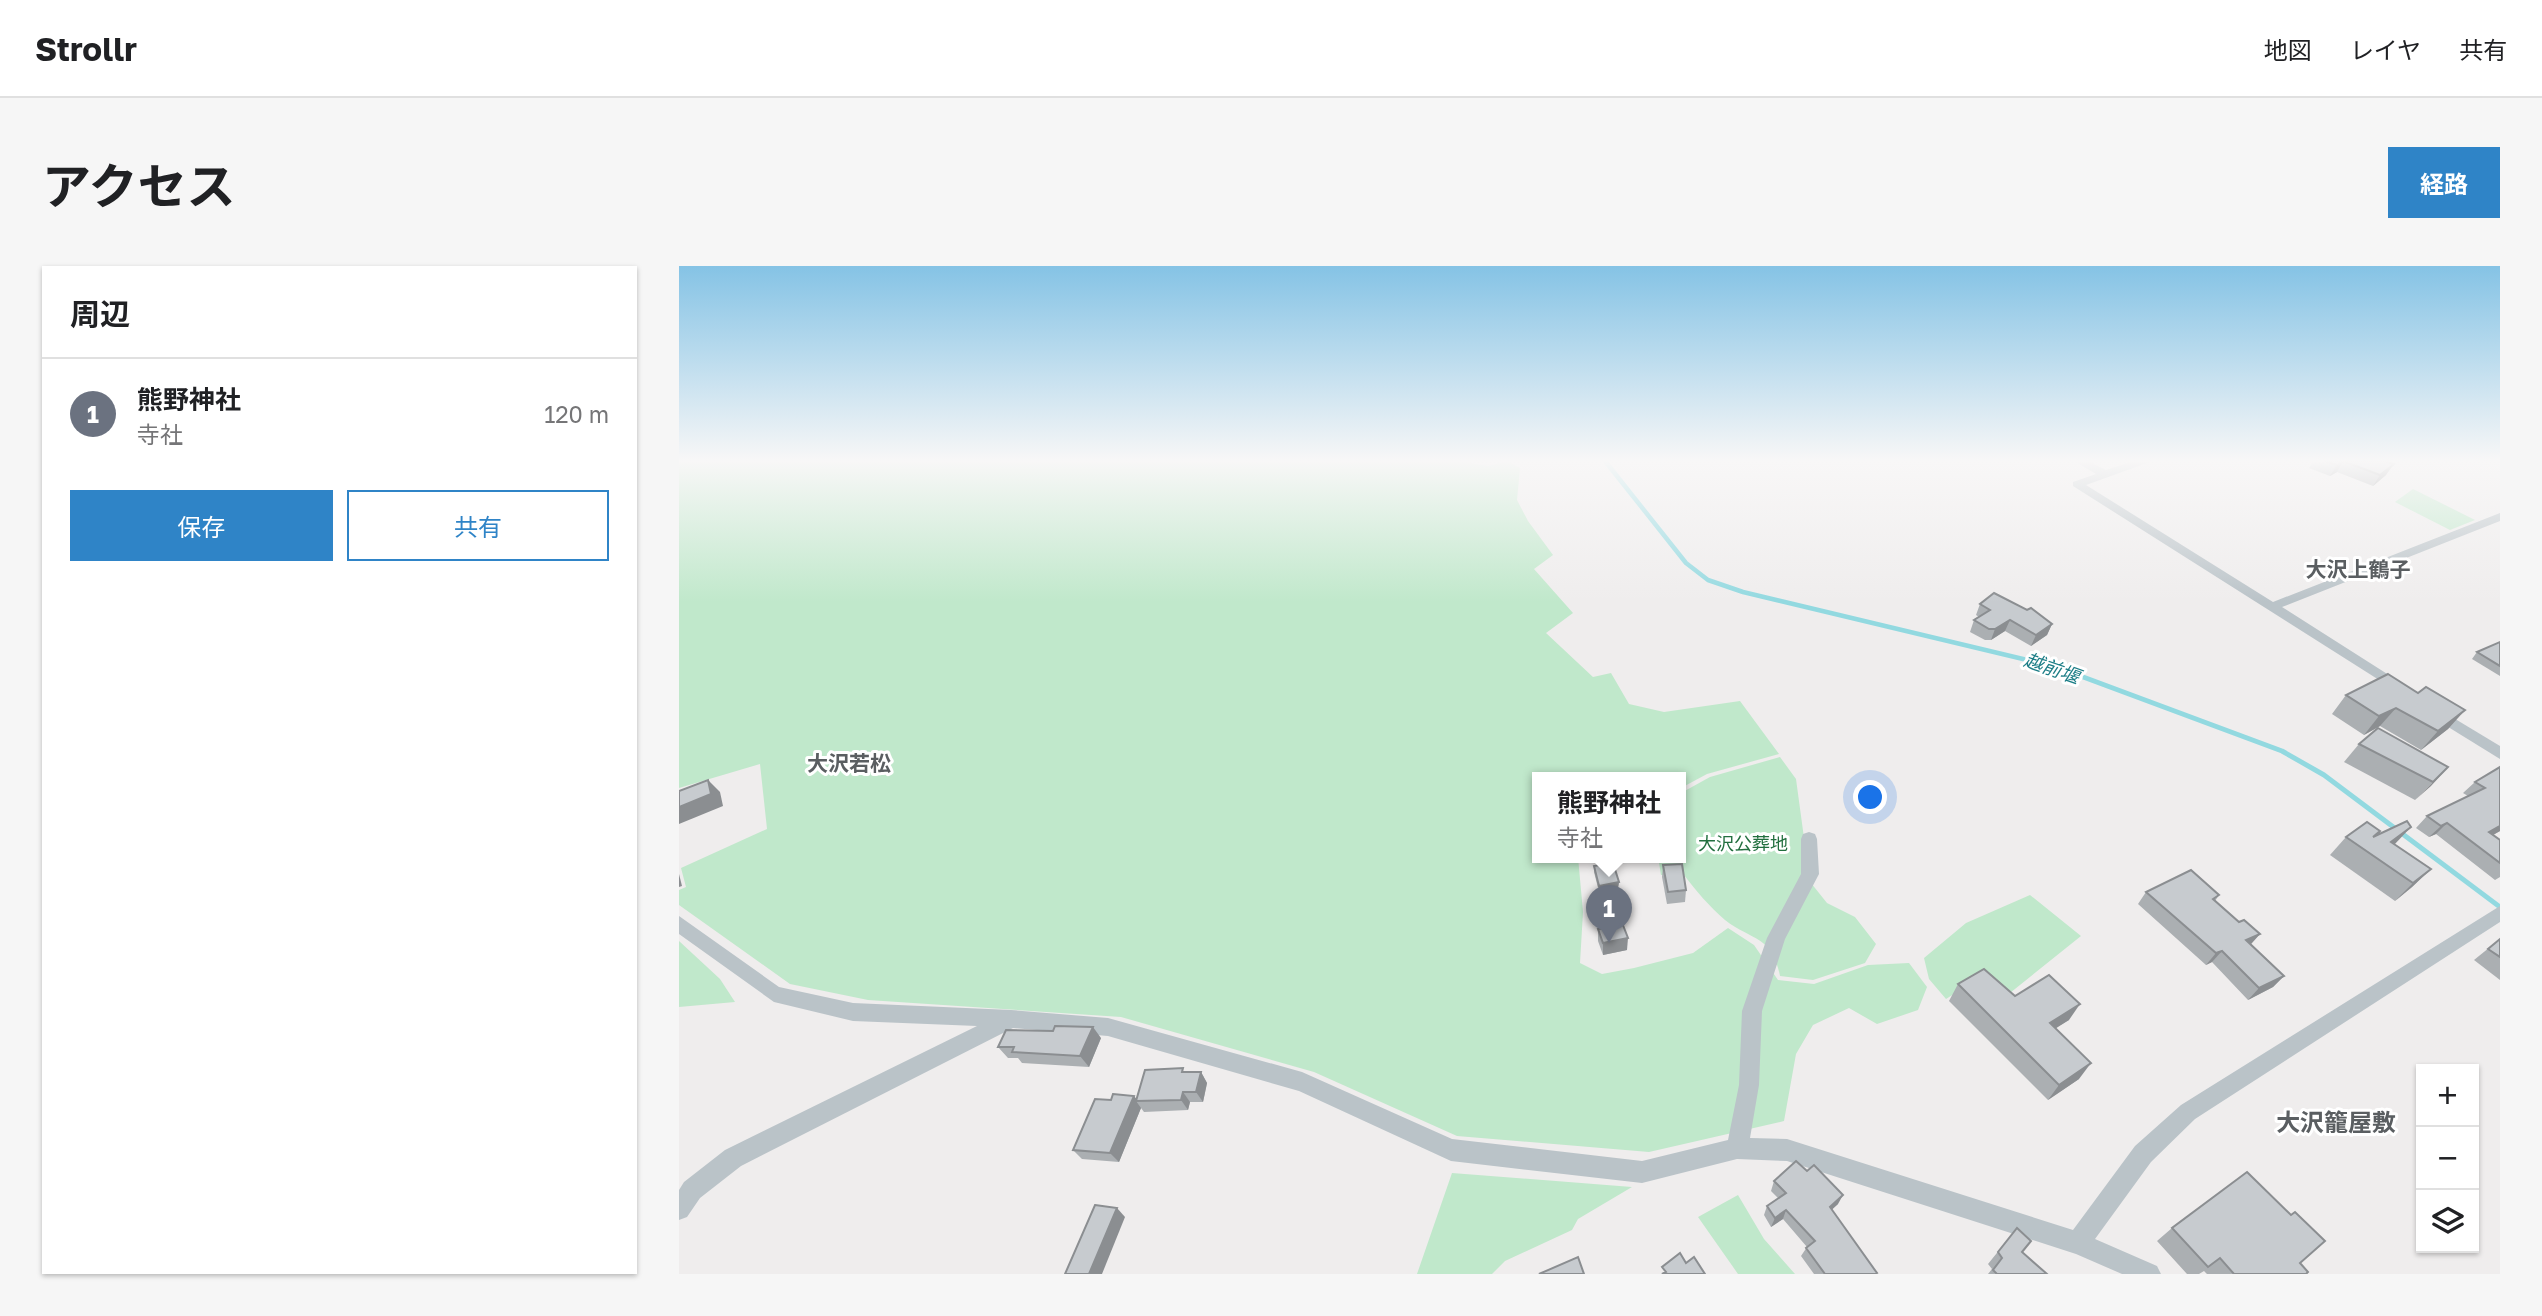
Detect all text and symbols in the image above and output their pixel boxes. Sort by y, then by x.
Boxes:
text: Strollr [35,29,137,68]
text: 地図 [2264,35,2312,64]
text: レイヤ [2350,35,2421,64]
text: 共有 [2459,35,2507,64]
button: 経路 [2388,147,2500,218]
text: アクセス [42,156,236,215]
text: 周辺 [70,296,130,332]
text: 熊野神社 [137,384,241,415]
text: 1 [87,400,99,428]
text: 120 m [544,400,609,428]
text: 寺社 [137,420,183,448]
button: 保存 [70,490,333,561]
button: 共有 [347,490,609,561]
district label: 大沢上鶴子 [2306,556,2411,582]
water label: 越前堰 [2021,647,2086,689]
district label: 大沢若松 [807,750,891,776]
popup [1532,772,1686,863]
your location [1853,780,1887,814]
text: 熊野神社 [1557,787,1661,818]
text: 寺社 [1557,823,1603,851]
park label: 大沢公葬地 [1698,832,1788,854]
pin: 1 [1586,885,1632,943]
map controls [2416,1064,2479,1253]
button: + [2416,1064,2479,1127]
district label: 大沢籠屋敷 [2276,1107,2396,1136]
button: − [2416,1127,2479,1190]
button: layers [2416,1190,2479,1253]

